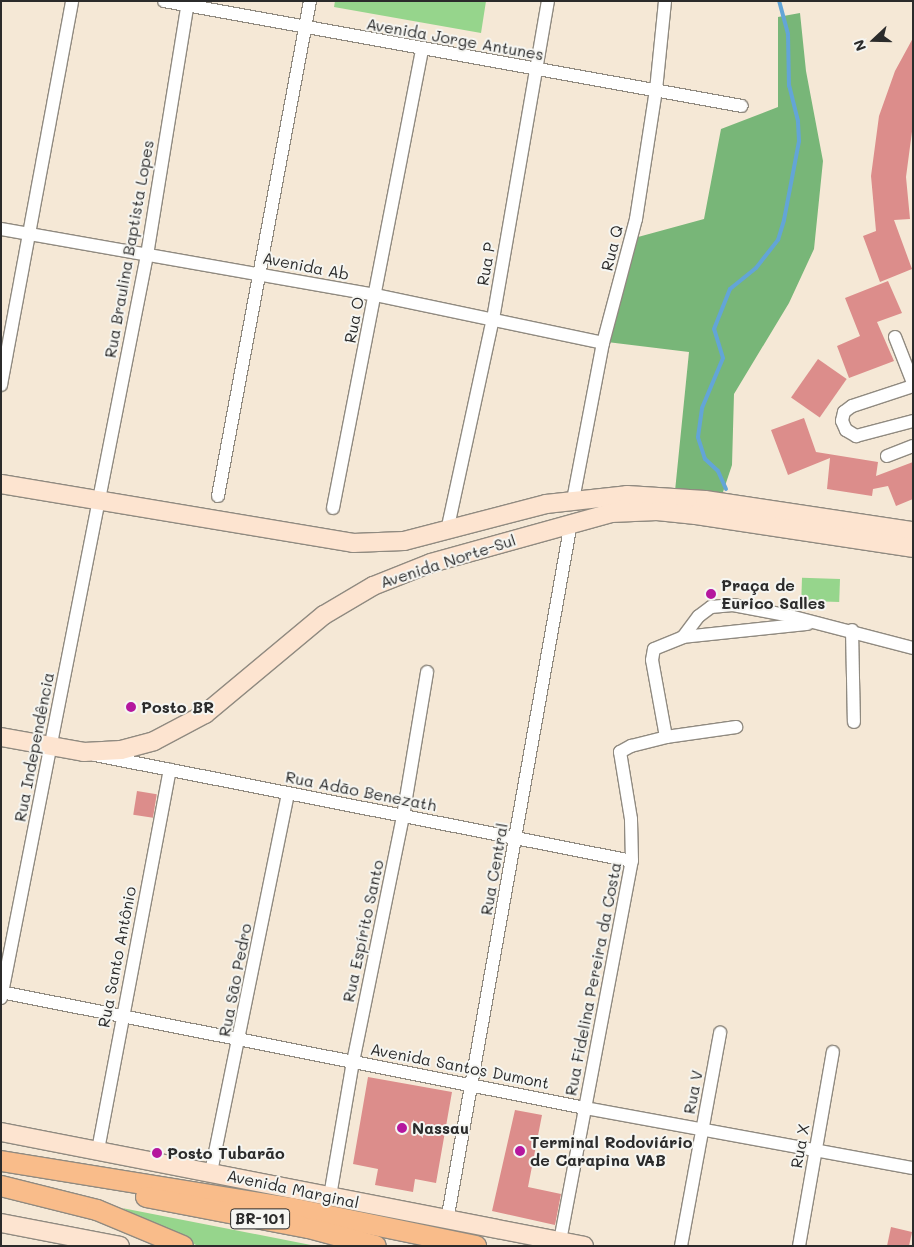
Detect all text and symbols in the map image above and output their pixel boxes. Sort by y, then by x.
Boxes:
street label: Avenida Jorge Antunes [365,14,545,64]
north arrow [849,15,899,65]
text: N [849,37,870,54]
street label: Rua Braulina Baptista Lopes [100,139,158,359]
street label: Rua Q [597,223,627,273]
street label: Rua P [473,241,499,287]
street label: Avenida Ab [261,248,351,284]
street label: Rua O [340,295,368,345]
street label: Avenida Norte-Sul [378,530,518,592]
place label: Praça de Eurico Salles [721,575,825,613]
marker: Praça de Eurico Salles [705,588,717,600]
street label: Rua Independência [10,671,58,823]
place label: Posto BR [141,697,214,717]
marker: Posto BR [125,701,137,713]
street label: Rua Adão Benezath [284,767,438,815]
street label: Rua Central [476,821,512,917]
street label: Rua Espírito Santo [339,858,387,1004]
street label: Rua Fidelina Pereira da Costa [561,861,625,1097]
street label: Rua Santo Antônio [94,885,140,1029]
street label: Rua São Pedro [215,922,255,1038]
street label: Avenida Santos Dumont [369,1039,551,1093]
street label: Rua V [679,1068,707,1116]
place label: Nassau [412,1118,469,1138]
marker: Nassau [396,1122,408,1134]
street label: Rua X [787,1122,813,1170]
place label: Terminal Rodoviário de Carapina VAB [530,1132,693,1170]
place label: Posto Tubarão [167,1143,285,1163]
marker: Terminal Rodoviário de Carapina VAB [514,1145,526,1157]
marker: Posto Tubarão [151,1147,163,1159]
street label: Avenida Marginal [225,1166,361,1212]
road number: BR-101 [230,1206,290,1232]

